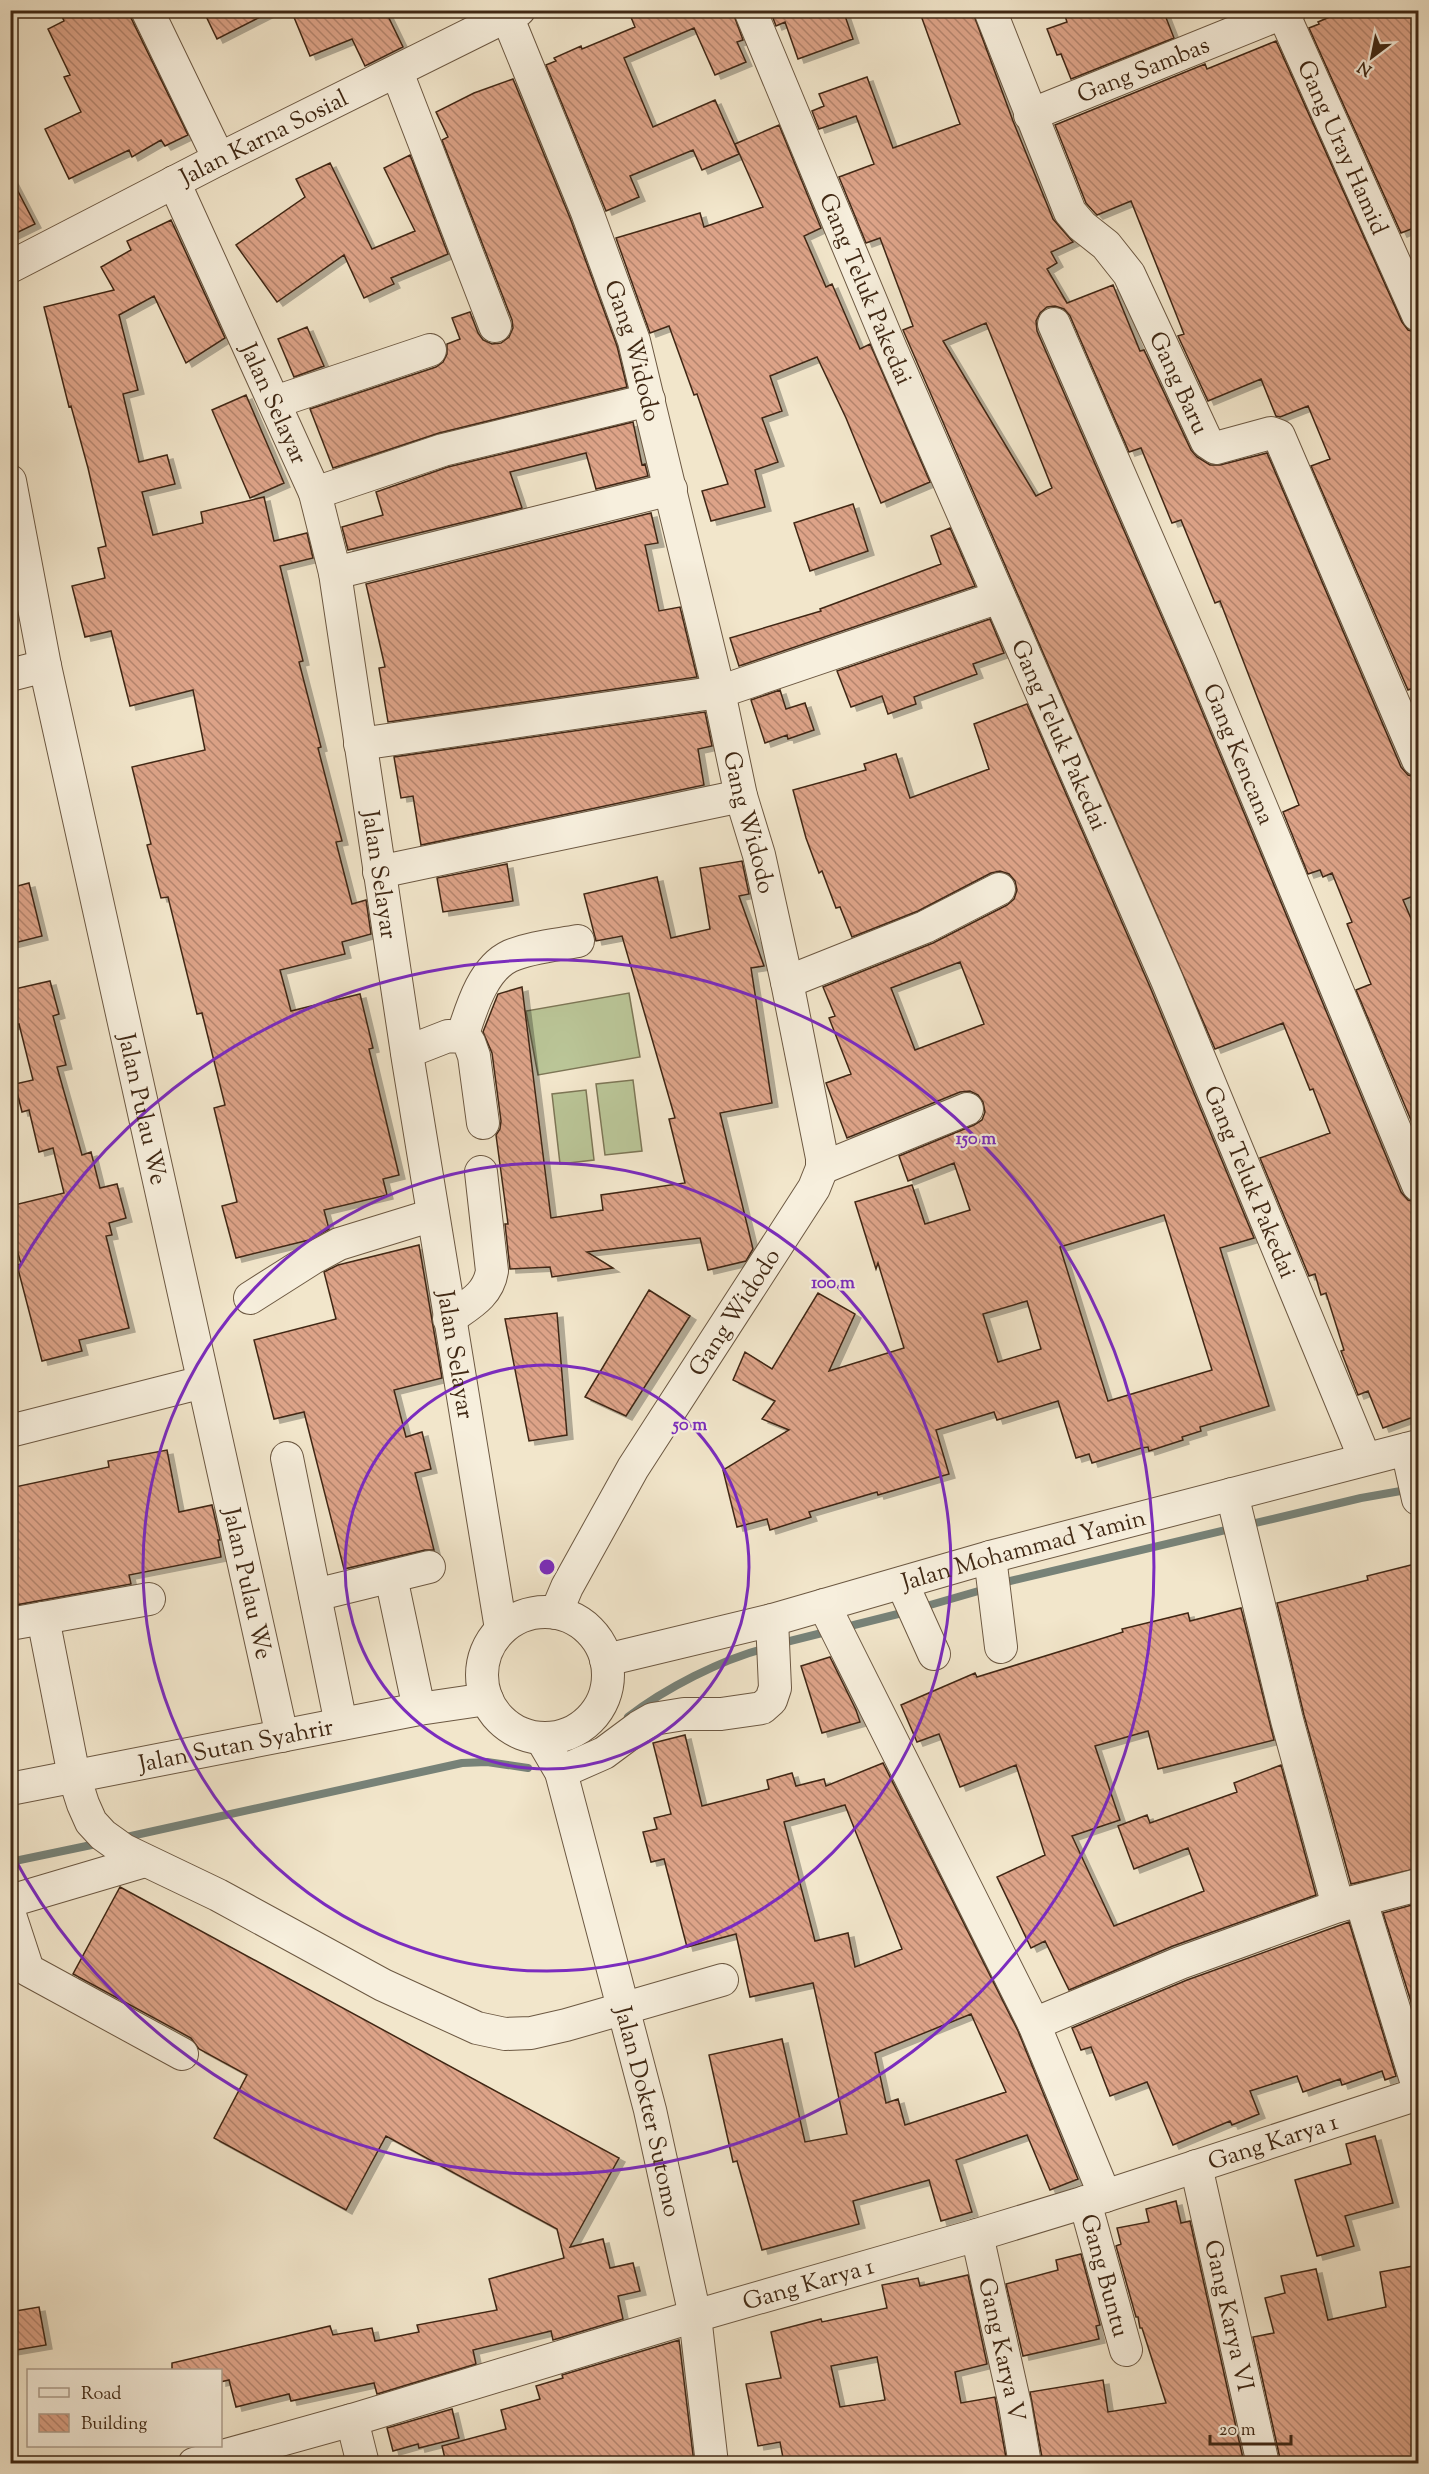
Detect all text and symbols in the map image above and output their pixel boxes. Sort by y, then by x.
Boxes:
north arrow [1342,27,1402,87]
street label: Gang Sambas [1073,29,1215,113]
text: N [1354,54,1377,81]
street label: Gang Uray Hamid [1287,55,1395,241]
street label: Jalan Karna Sosial [173,82,355,196]
street label: Gang Teluk Pakedai [809,188,920,391]
street label: Gang Widodo [594,276,668,425]
street label: Gang Baru [1139,326,1216,441]
street label: Jalan Selayar [229,336,315,470]
street label: Gang Teluk Pakedai [1001,634,1115,836]
street label: Gang Kencana [1193,679,1282,830]
street label: Gang Widodo [713,748,782,897]
street label: Jalan Selayar [352,806,405,942]
street label: Jalan Pulau We [107,1029,174,1188]
street label: Gang Teluk Pakedai [1194,1081,1303,1284]
text: 150 m [956,1127,996,1153]
street label: Gang Widodo [682,1242,790,1384]
text: 100 m [811,1271,855,1297]
street label: Jalan Selayar [427,1286,481,1422]
text: 50 m [671,1413,707,1439]
street label: Jalan Mohammad Yamin [896,1502,1150,1601]
street label: Jalan Pulau We [213,1503,280,1663]
centre of rings [537,1557,557,1577]
street label: Jalan Sutan Syahrir [134,1711,336,1783]
street label: Jalan Dokter Sutomo [604,2001,688,2220]
street label: Gang Karya 1 [1204,2106,1343,2180]
street label: Gang Buntu [1070,2210,1137,2341]
street label: Gang Karya VI [1194,2237,1261,2395]
street label: Gang Karya 1 [739,2250,878,2320]
street label: Gang Karya V [968,2275,1032,2424]
legend [27,2369,222,2447]
text: Road [81,2382,121,2408]
scale bar [1210,2408,1291,2446]
text: Building [81,2412,147,2438]
text: 20 m [1219,2418,1256,2444]

